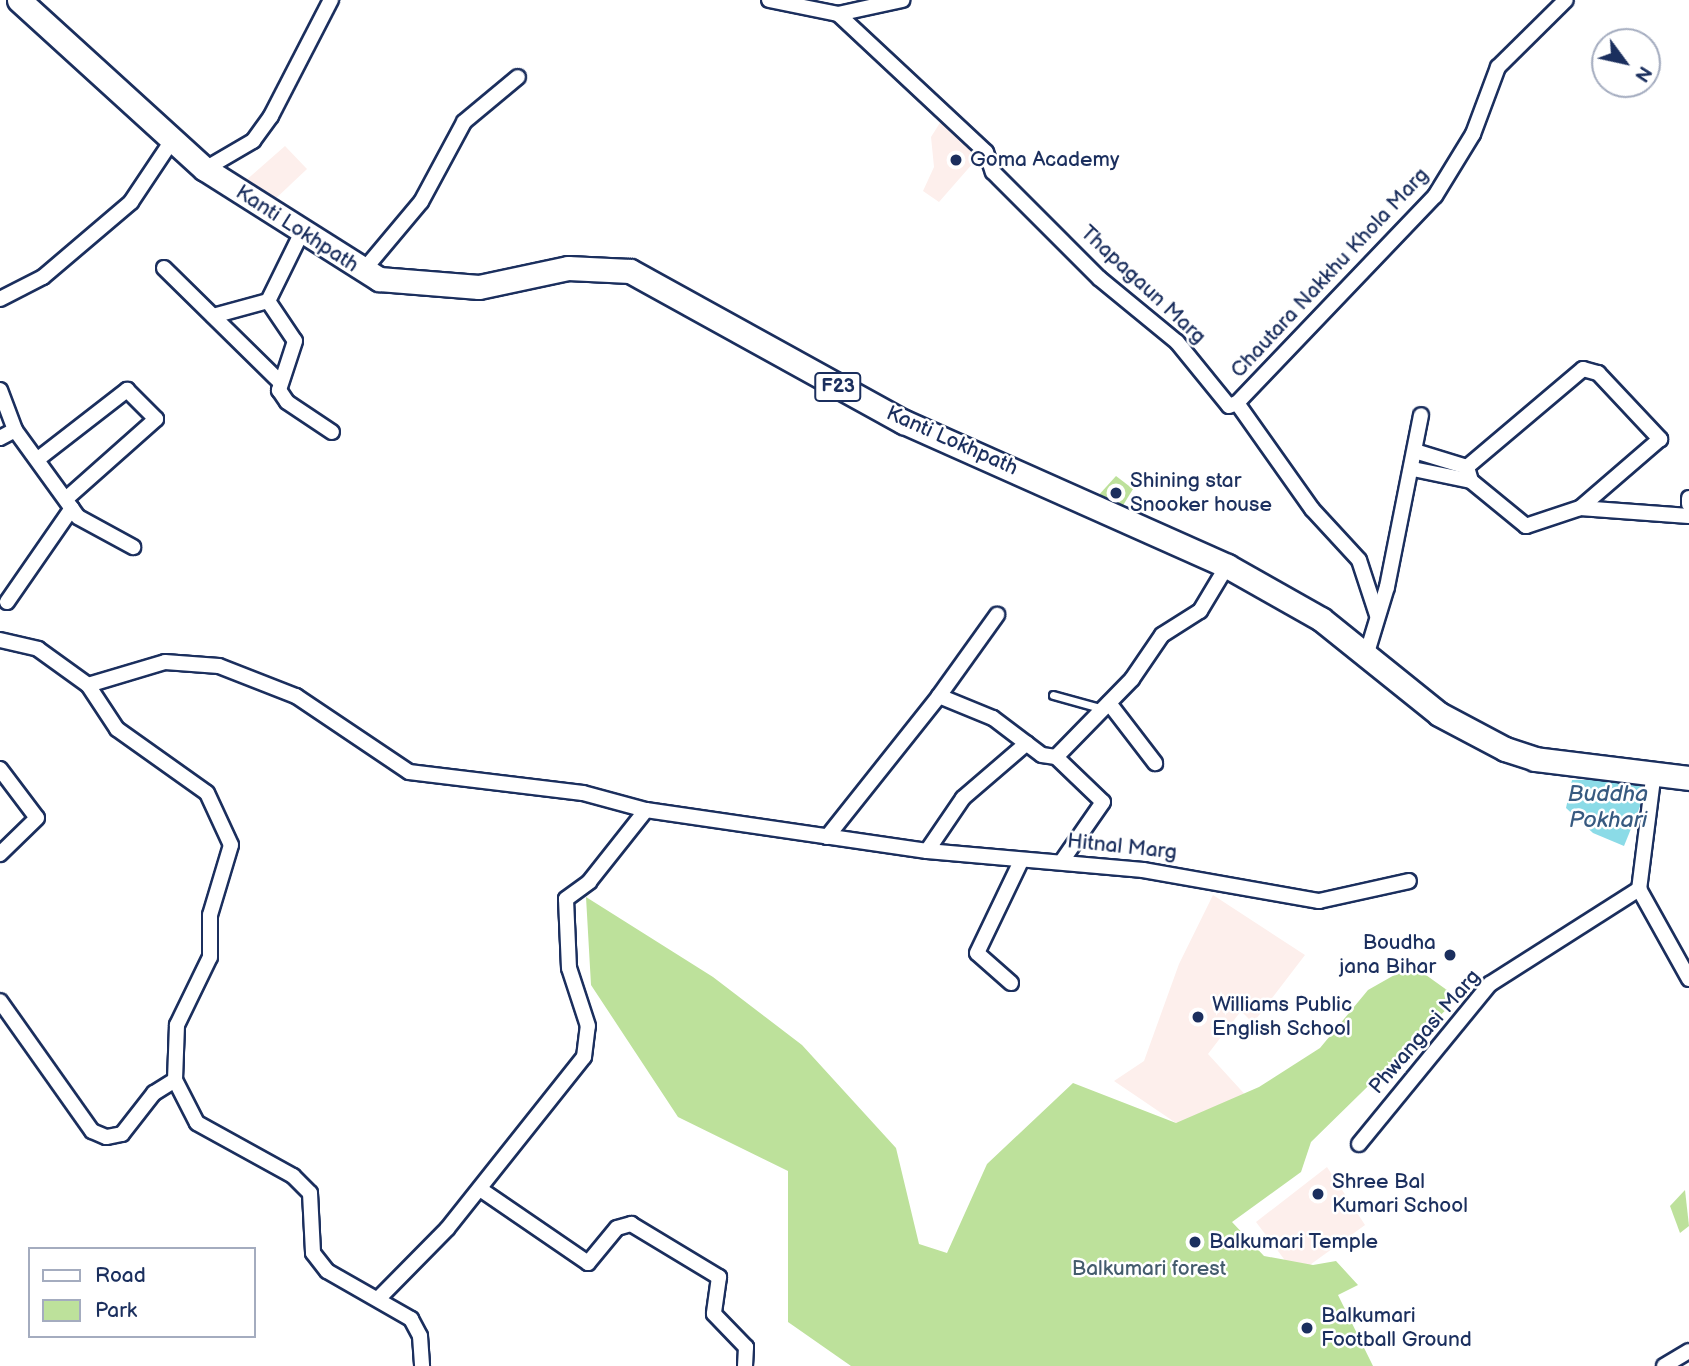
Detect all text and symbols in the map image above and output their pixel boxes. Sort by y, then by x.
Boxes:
north arrow [1591,28,1661,98]
text: N [1629,61,1656,86]
place label: Goma Academy [970,147,1119,173]
marker: Goma Academy [948,152,964,168]
street label: Chautara Nakkhu Khola Marg [1226,163,1434,383]
street label: Kanti Lokhpath [231,180,363,278]
street label: Thapagaun Marg [1075,220,1211,350]
road number: F23 [814,372,862,402]
street label: Kanti Lokhpath [882,401,1022,481]
place label: Shining star Snooker house [1130,468,1272,518]
marker: Shining star Snooker house [1108,485,1124,501]
water label: Buddha Pokhari [1568,780,1648,834]
street label: Hitnal Marg [1066,829,1178,865]
place label: Boudha jana Bihar [1339,930,1436,980]
marker: Boudha jana Bihar [1442,947,1458,963]
street label: Phwangasi Marg [1364,965,1486,1099]
place label: Williams Public English School [1212,992,1352,1042]
marker: Williams Public English School [1190,1009,1206,1025]
place label: Shree Bal Kumari School [1332,1169,1468,1219]
marker: Shree Bal Kumari School [1310,1186,1326,1202]
place label: Balkumari Temple [1209,1229,1379,1255]
marker: Balkumari Temple [1187,1234,1203,1250]
legend [28,1247,256,1338]
park label: Balkumari forest [1072,1256,1226,1282]
text: Road [95,1263,146,1288]
text: Park [95,1298,137,1323]
place label: Balkumari Football Ground [1321,1303,1472,1353]
marker: Balkumari Football Ground [1299,1320,1315,1336]

